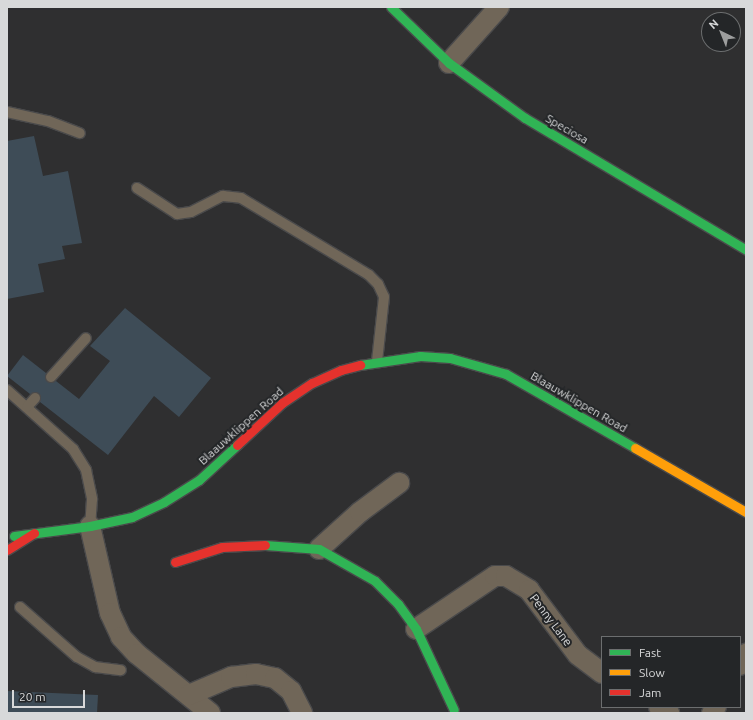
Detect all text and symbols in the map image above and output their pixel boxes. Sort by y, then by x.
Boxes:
north arrow [701,12,741,52]
text: N [706,17,721,31]
street label: Speciosa [543,111,591,147]
street label: Blaauwklippen Road [528,368,630,436]
street label: Blaauwklippen Road [196,384,286,468]
street label: Penny Lane [527,591,575,649]
legend [601,636,741,708]
text: Fast [639,646,661,659]
text: Slow [639,666,665,679]
scale bar [14,682,87,708]
text: Jam [639,686,661,699]
text: 20 m [19,690,46,703]

